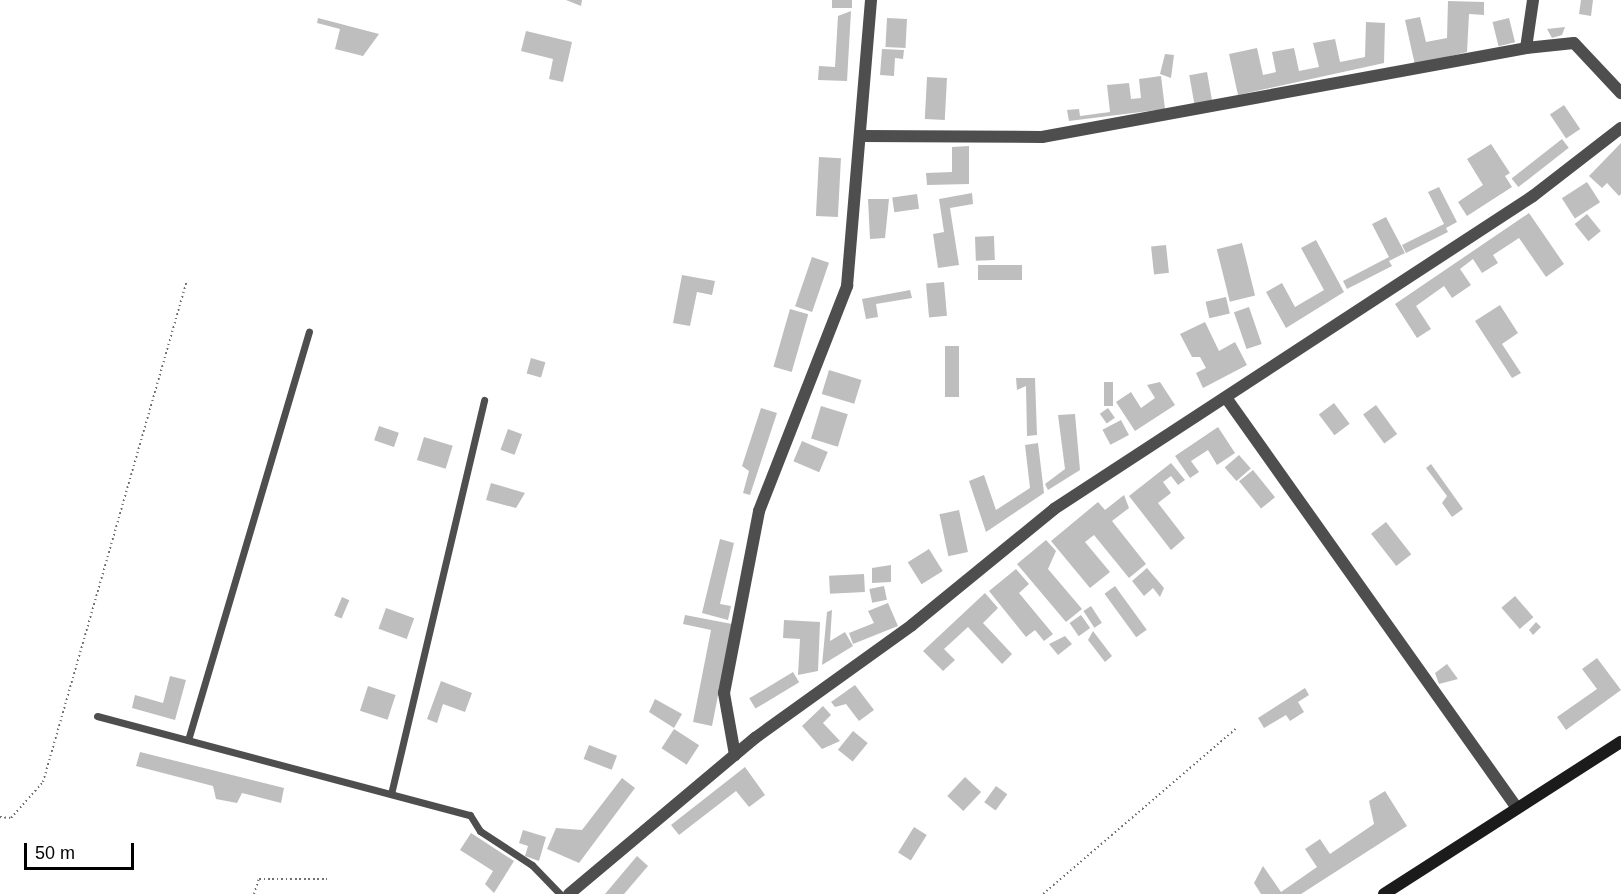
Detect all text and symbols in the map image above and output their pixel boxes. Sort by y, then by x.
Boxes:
scale bar [27,831,136,869]
text: 50 m [35,843,75,863]

